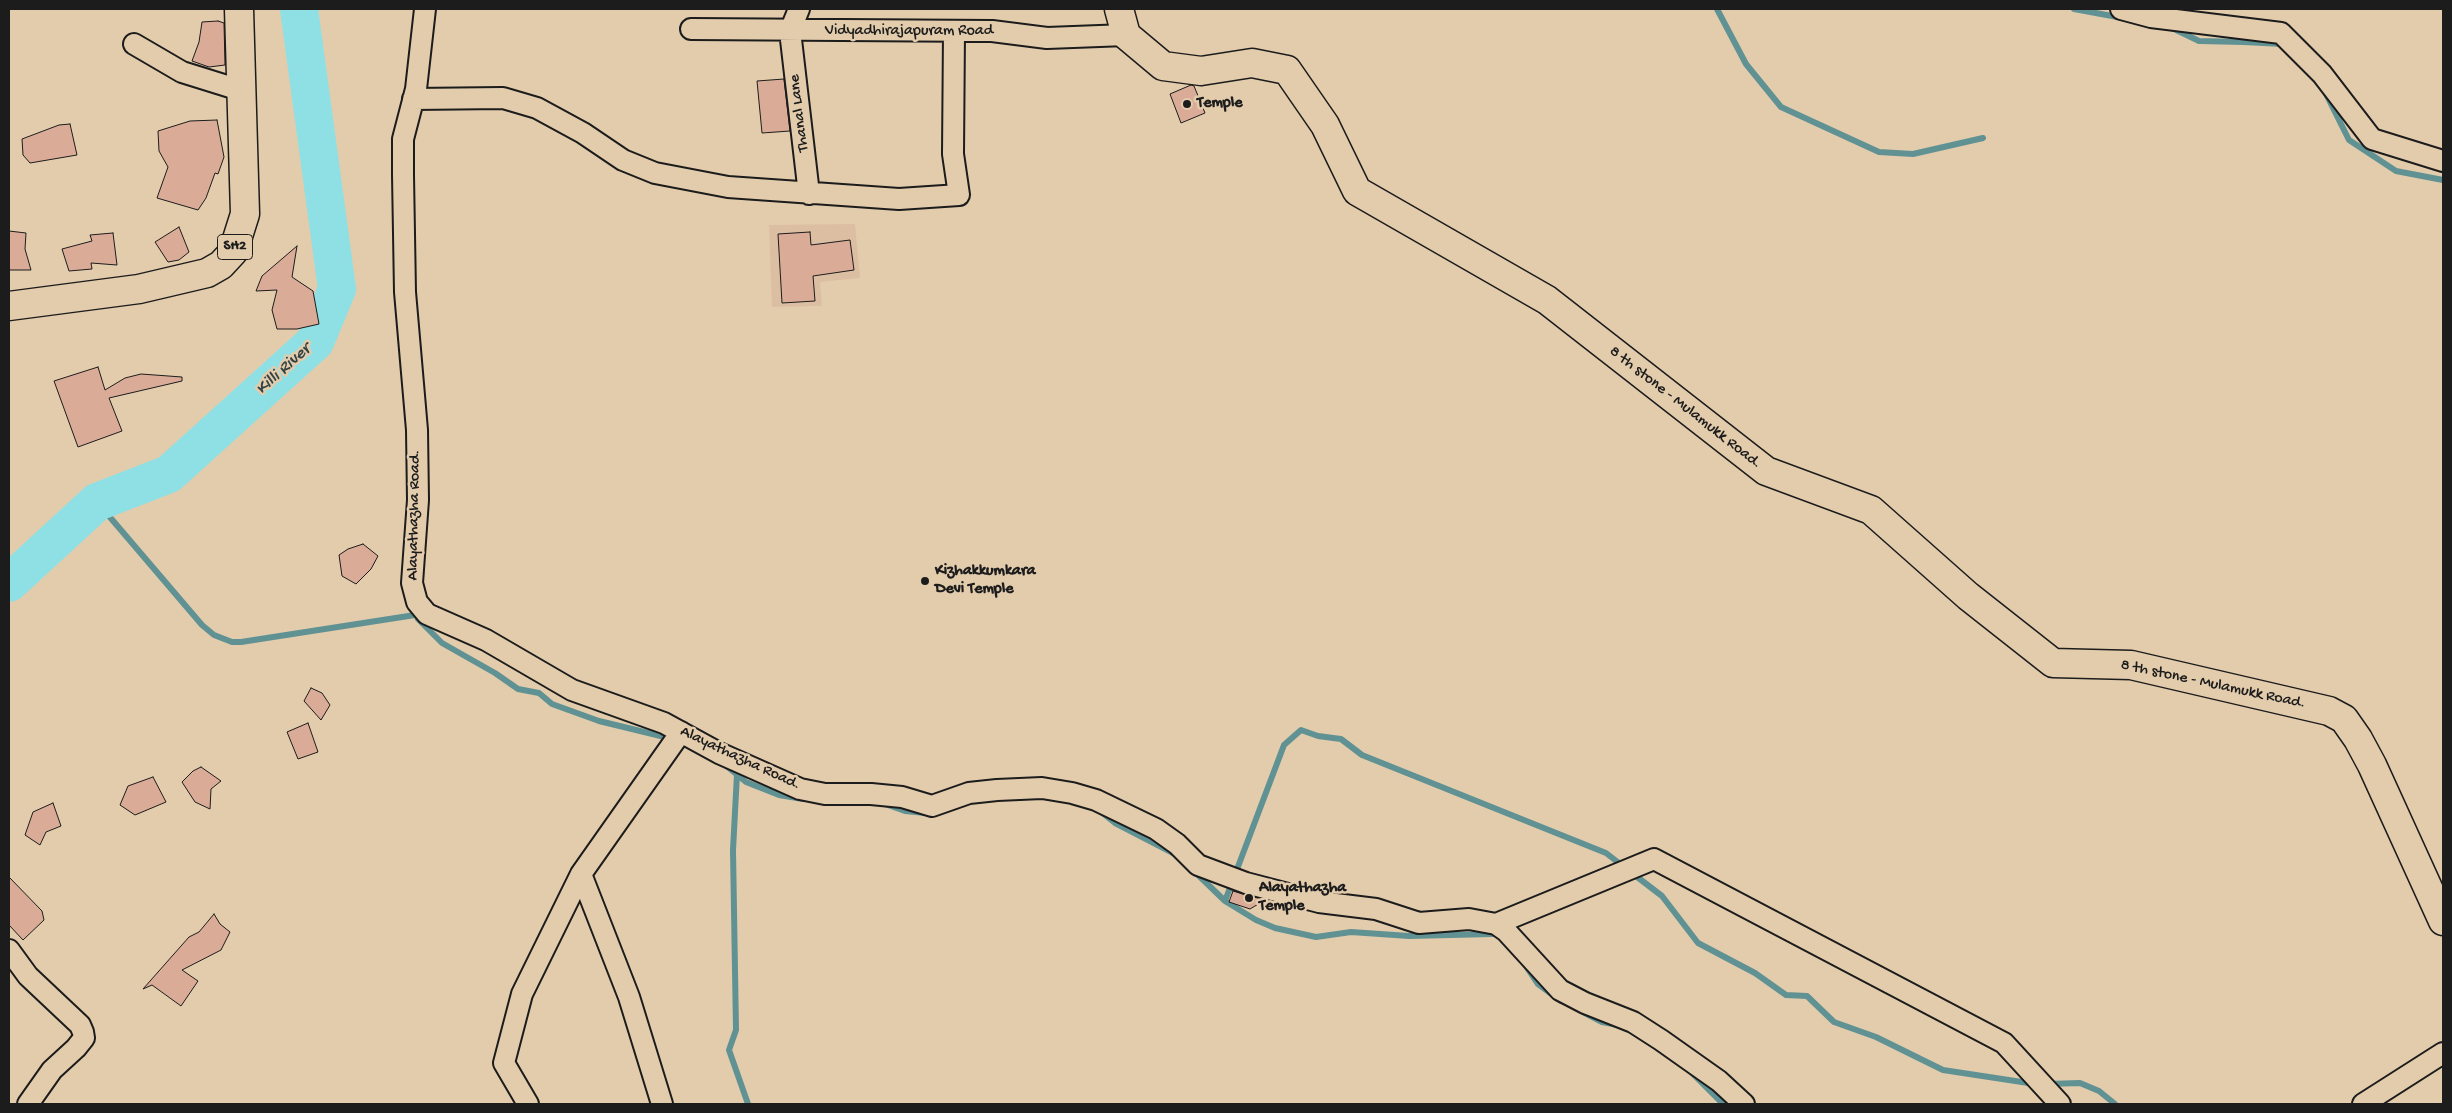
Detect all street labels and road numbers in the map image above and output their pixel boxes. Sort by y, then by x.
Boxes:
street label: Vidyadhirajapuram Road [825,22,993,42]
street label: Thanal Lane [786,73,814,153]
road number: SH2 [218,234,252,260]
street label: 8 th stone - Mulamukk Road. [1605,342,1765,474]
street label: Alayathazha Road. [404,449,426,581]
street label: 8 th stone - Mulamukk Road. [2119,656,2307,714]
street label: Alayathazha Road. [677,723,803,795]

